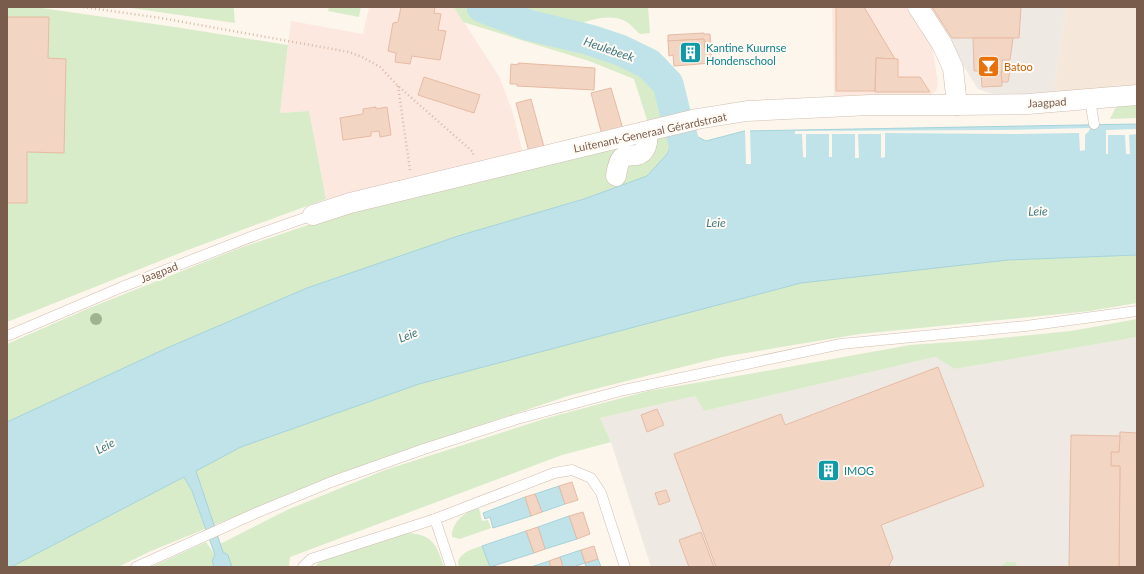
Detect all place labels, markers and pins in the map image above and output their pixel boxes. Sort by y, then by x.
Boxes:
building icon: Kantine Kuurnse Hondenschool [677,40,703,66]
place label: Kantine Kuurnse Hondenschool [706,41,786,67]
bar icon: Batoo [975,53,1001,79]
place label: Batoo [1004,60,1033,73]
building icon: IMOG [816,457,842,483]
place label: IMOG [844,464,874,477]

